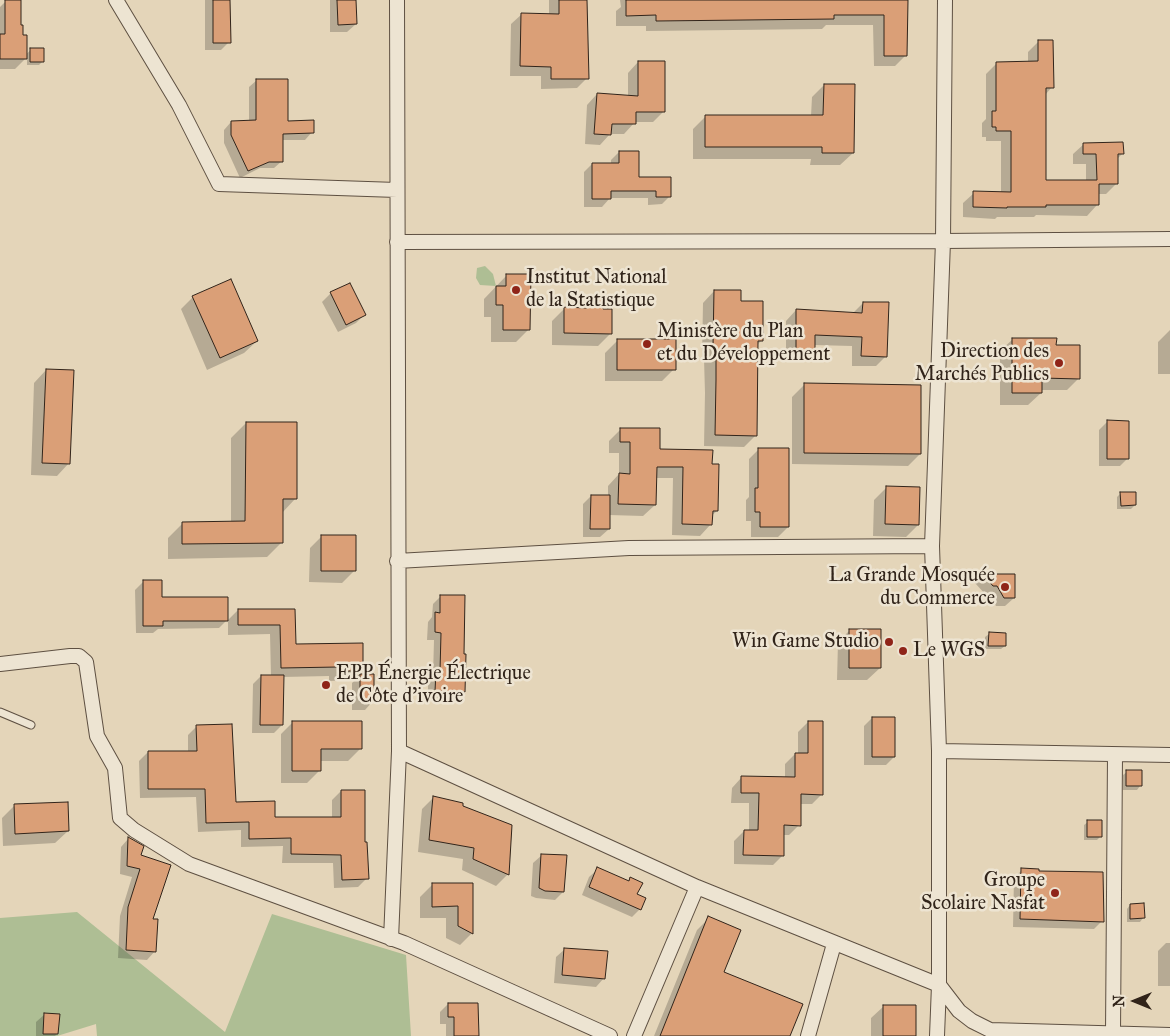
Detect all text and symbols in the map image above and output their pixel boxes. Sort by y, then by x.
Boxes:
place label: Institut National de la Statistique [526,266,667,313]
marker: Institut National de la Statistique [510,284,522,296]
place label: Ministère du Plan et du Développement [657,320,830,367]
marker: Ministère du Plan et du Développement [641,338,653,350]
place label: Direction des Marchés Publics [915,340,1049,387]
marker: Direction des Marchés Publics [1053,357,1065,369]
place label: La Grande Mosquée du Commerce [829,564,995,611]
marker: La Grande Mosquée du Commerce [999,581,1011,593]
place label: Win Game Studio [732,630,879,654]
marker: Win Game Studio [883,636,895,648]
place label: Le WGS [913,639,985,663]
marker: Le WGS [897,645,909,657]
place label: EPP Énergie Électrique de Côte d'ivoire [336,662,531,709]
marker: EPP Énergie Électrique de Côte d'ivoire [320,679,332,691]
place label: Groupe Scolaire Nasfat [921,869,1045,916]
marker: Groupe Scolaire Nasfat [1049,887,1061,899]
north arrow [1110,976,1160,1026]
text: N [1111,995,1128,1007]

